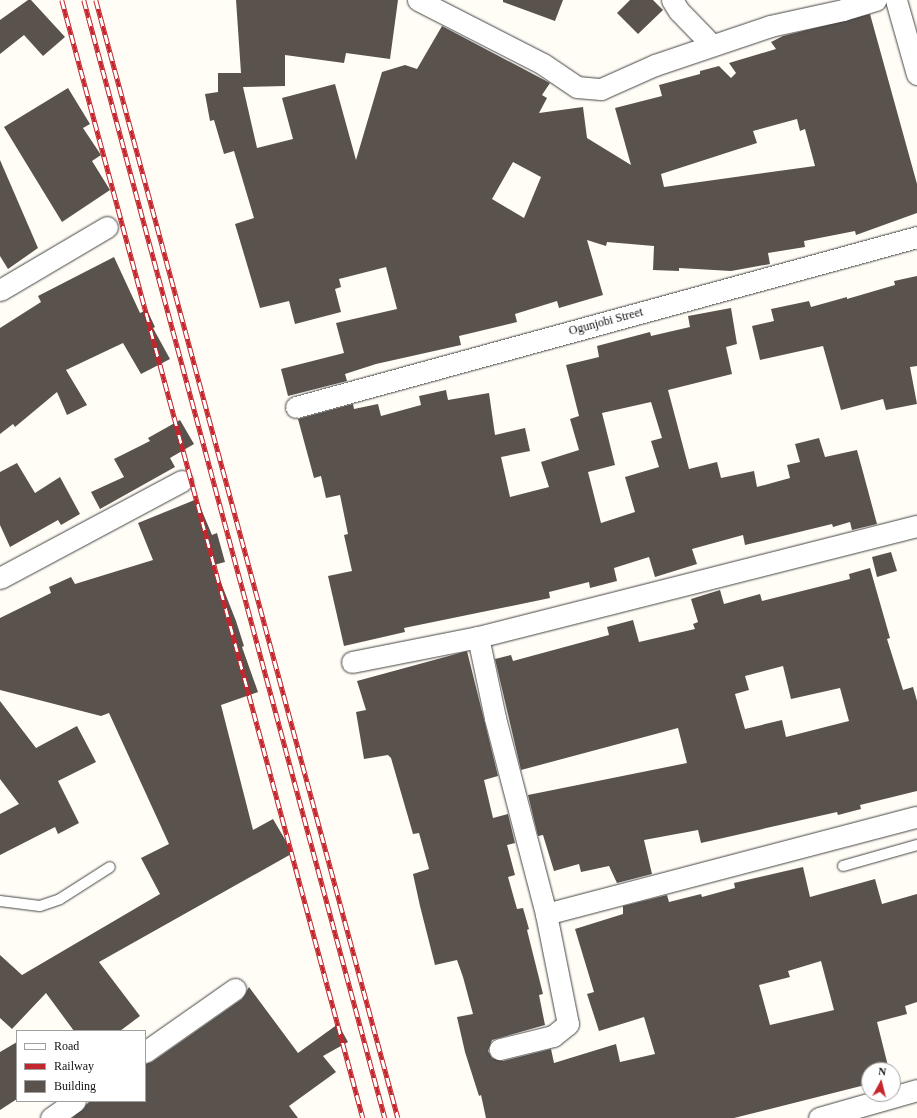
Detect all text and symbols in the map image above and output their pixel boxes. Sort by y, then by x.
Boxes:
street label: Ogunjobi Street [567,305,645,339]
legend [16,1030,146,1102]
text: Road [54,1039,79,1053]
text: Railway [54,1059,94,1073]
north arrow [861,1062,901,1102]
text: N [878,1065,887,1078]
text: Building [54,1079,96,1093]

